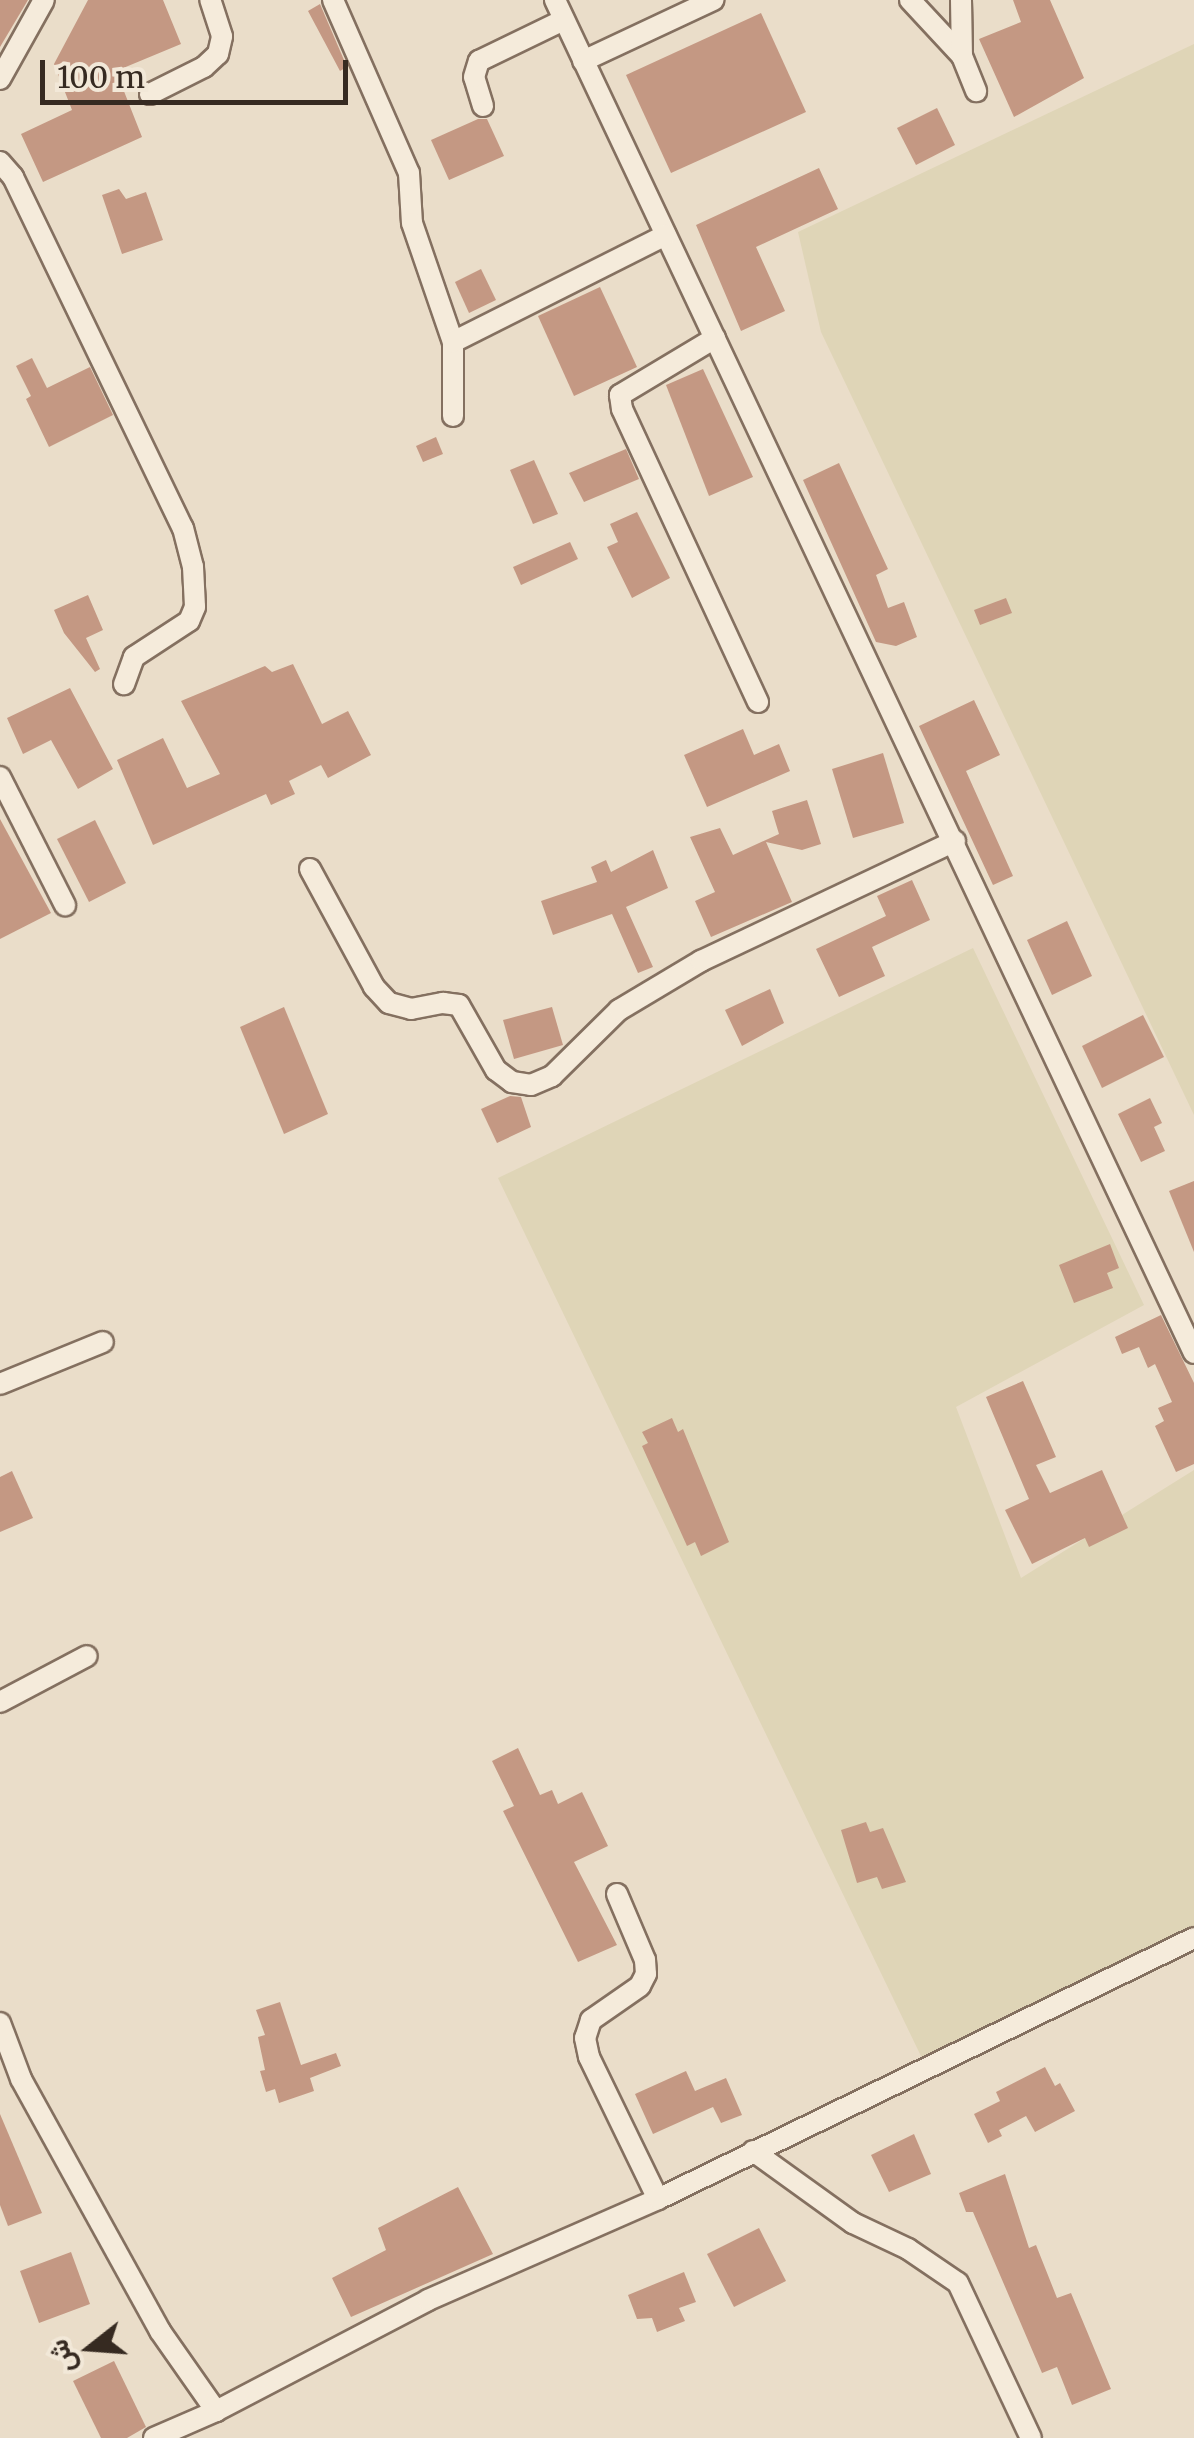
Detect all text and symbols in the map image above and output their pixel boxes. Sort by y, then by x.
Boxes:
scale bar [45,40,352,102]
text: 100 m [57,58,145,96]
north arrow [40,2298,140,2398]
text: ش [39,2335,83,2378]

